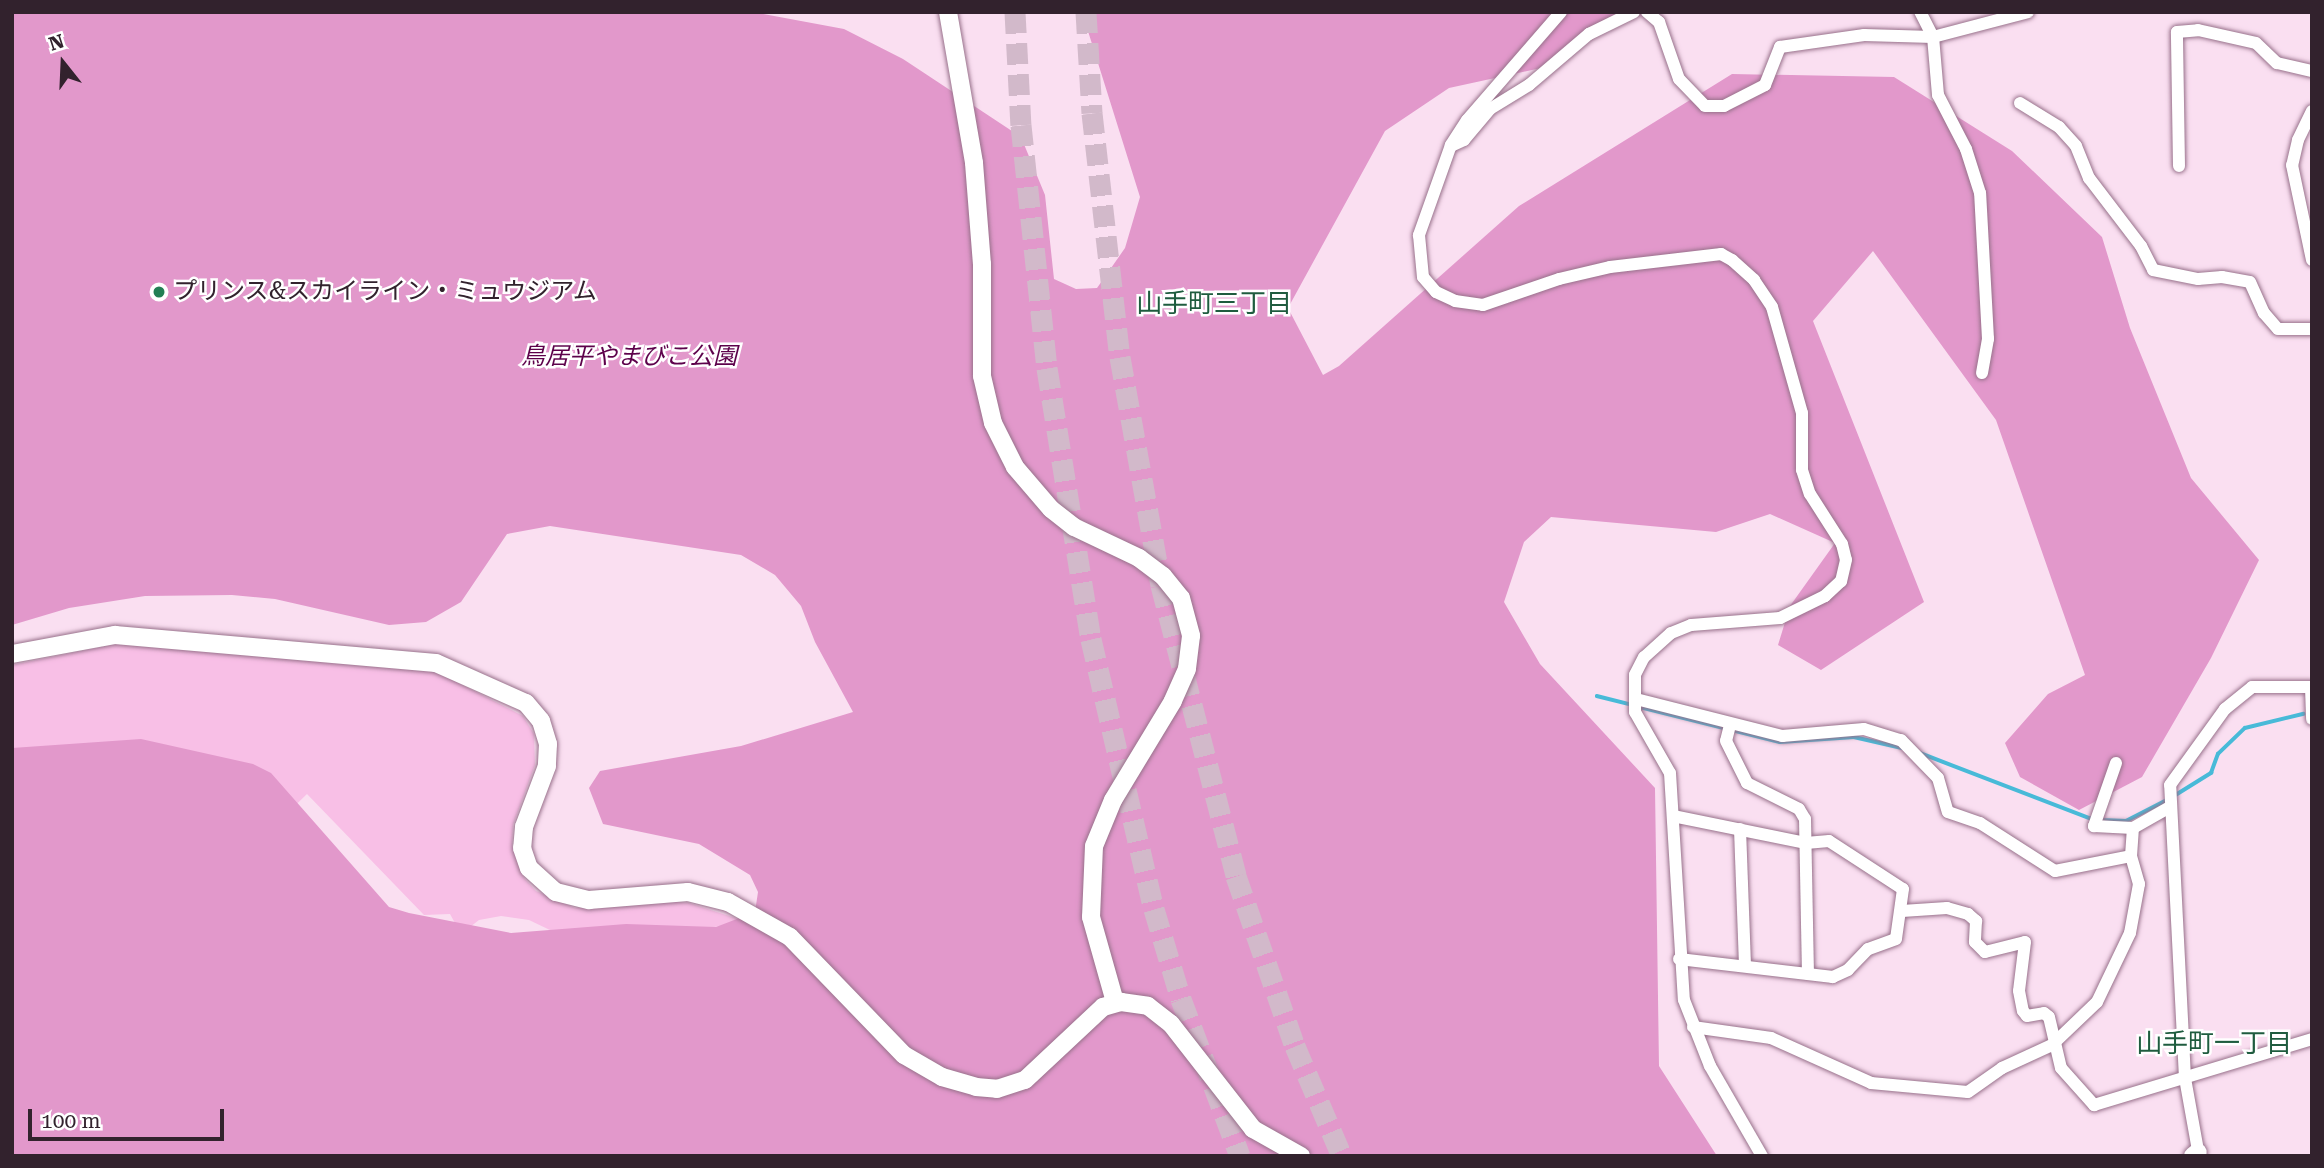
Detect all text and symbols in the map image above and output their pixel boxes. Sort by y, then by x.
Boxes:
north arrow [28,28,98,98]
text: N [46,29,67,56]
place label: プリンス&スカイライン・ミュウジアム [173,278,599,306]
marker: プリンス&スカイライン・ミュウジアム [151,284,167,300]
district label: 山手町三丁目 [1136,288,1292,320]
park label: 鳥居平やまびこ公園 [521,343,737,371]
district label: 山手町一丁目 [2136,1028,2292,1060]
scale bar [32,1094,228,1138]
text: 100 m [41,1109,101,1133]

